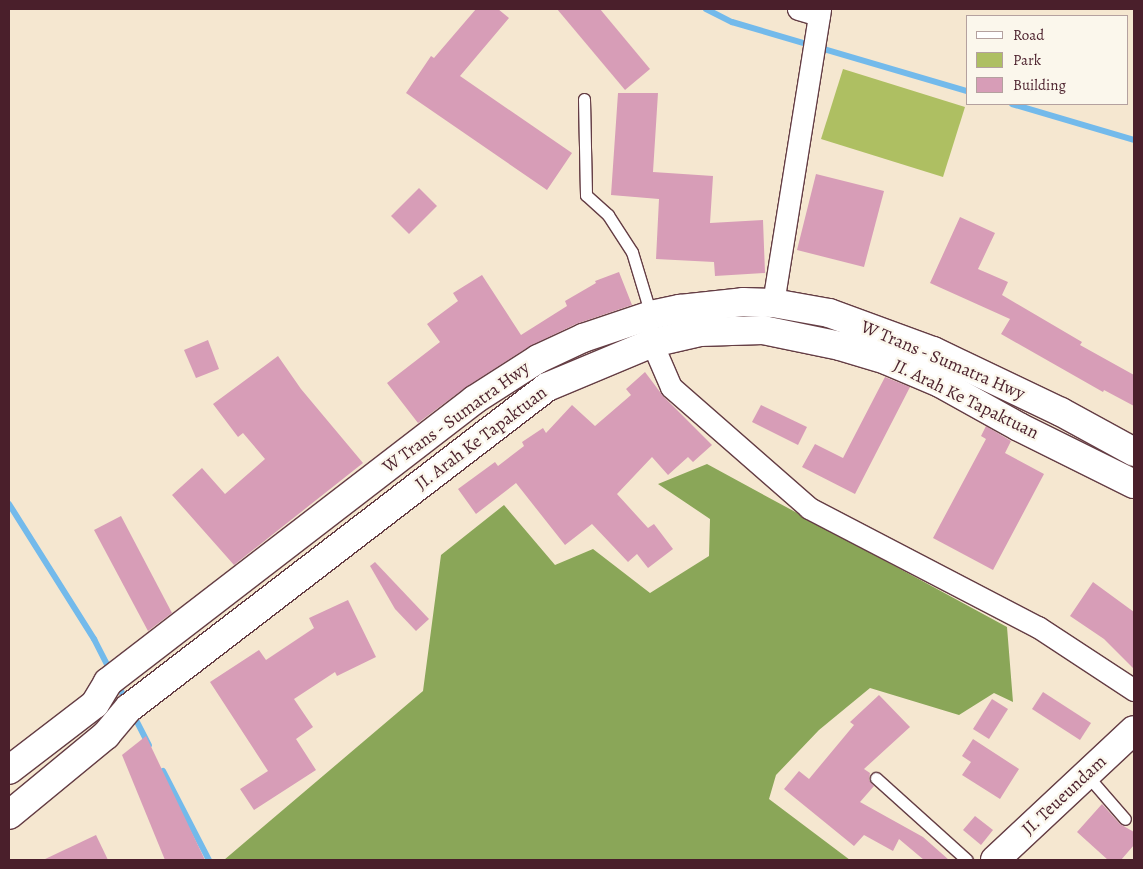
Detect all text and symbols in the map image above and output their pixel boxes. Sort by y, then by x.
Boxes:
legend [966,15,1128,105]
text: Road [1013,25,1044,45]
text: Park [1013,50,1041,70]
text: Building [1013,75,1066,95]
street label: W Trans - Sumatra Hwy [857,316,1029,404]
street label: JI. Arah Ke Tapaktuan [890,354,1042,444]
street label: W Trans - Sumatra Hwy [378,356,534,478]
street label: JI. Arah Ke Tapaktuan [411,381,551,495]
street label: JI. Teueundam [1017,750,1111,840]

